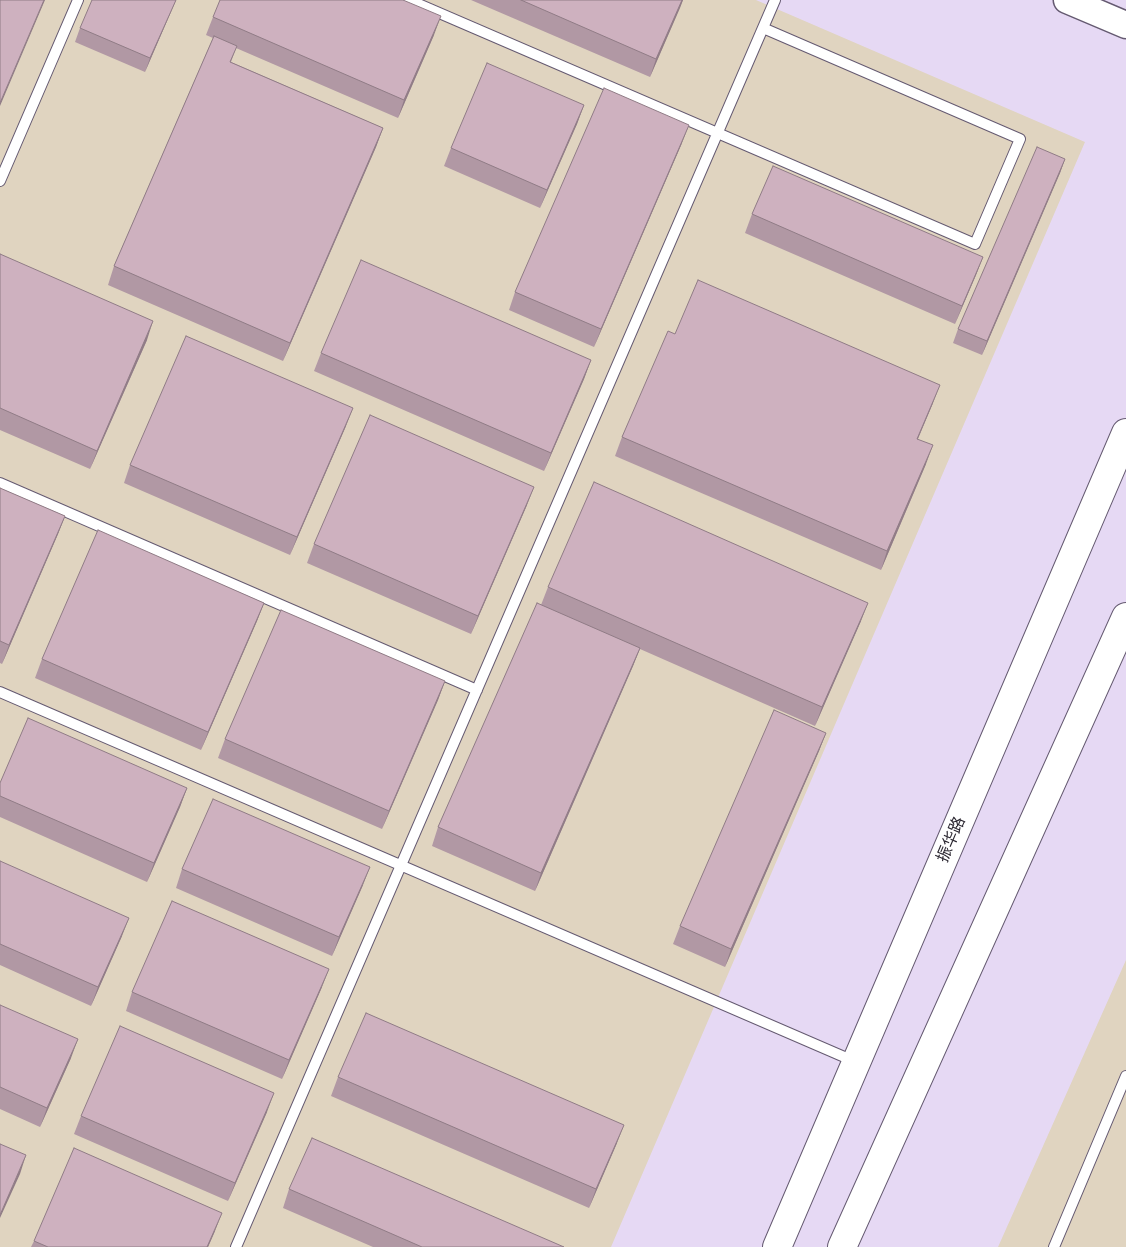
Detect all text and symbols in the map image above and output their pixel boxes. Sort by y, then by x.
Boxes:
street label: 振华路 [934,814,970,866]

